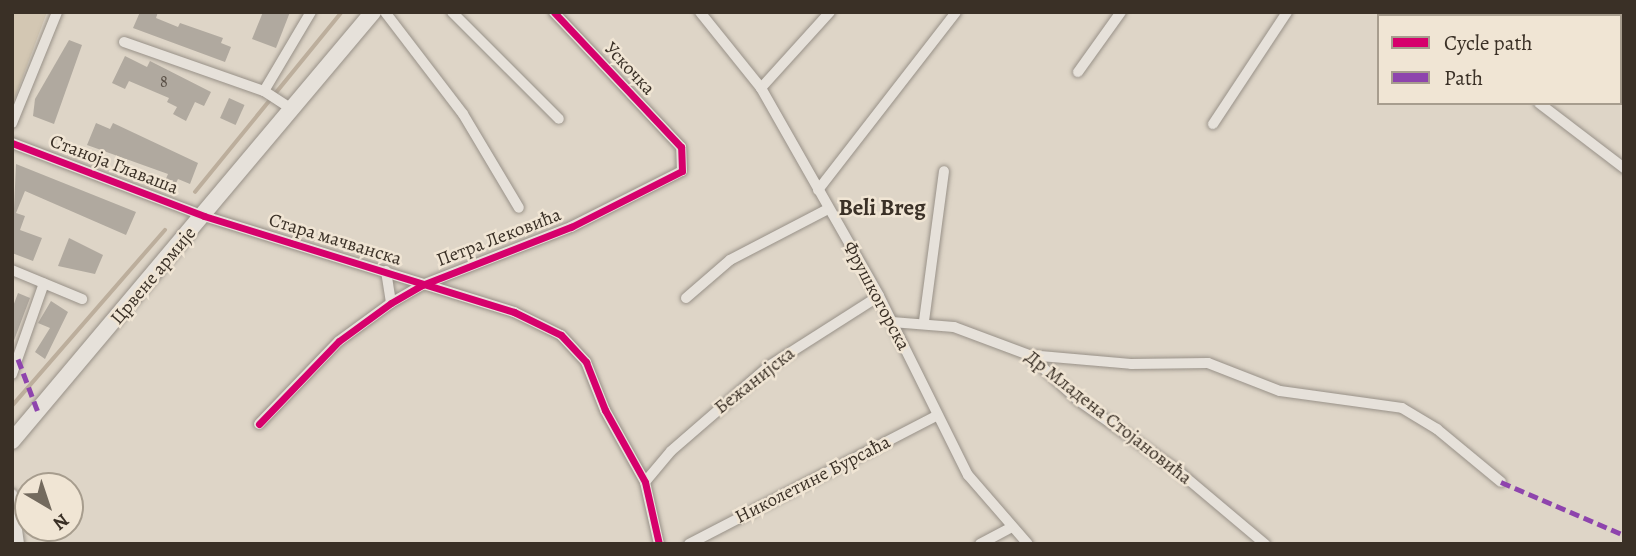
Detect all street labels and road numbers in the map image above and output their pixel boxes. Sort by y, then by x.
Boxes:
street label: Ускочка [599,38,659,100]
street label: Станоја Главаша [47,130,181,200]
street label: Петра Лековића [433,204,565,272]
street label: Стара мачванска [266,209,404,271]
street label: Црвене армије [106,222,202,330]
street label: Фрушкогорска [838,238,914,354]
street label: Бежанијска [710,343,800,419]
street label: Др Младена Стојановића [1020,346,1196,490]
street label: Николетине Бурсаћа [732,431,894,529]

